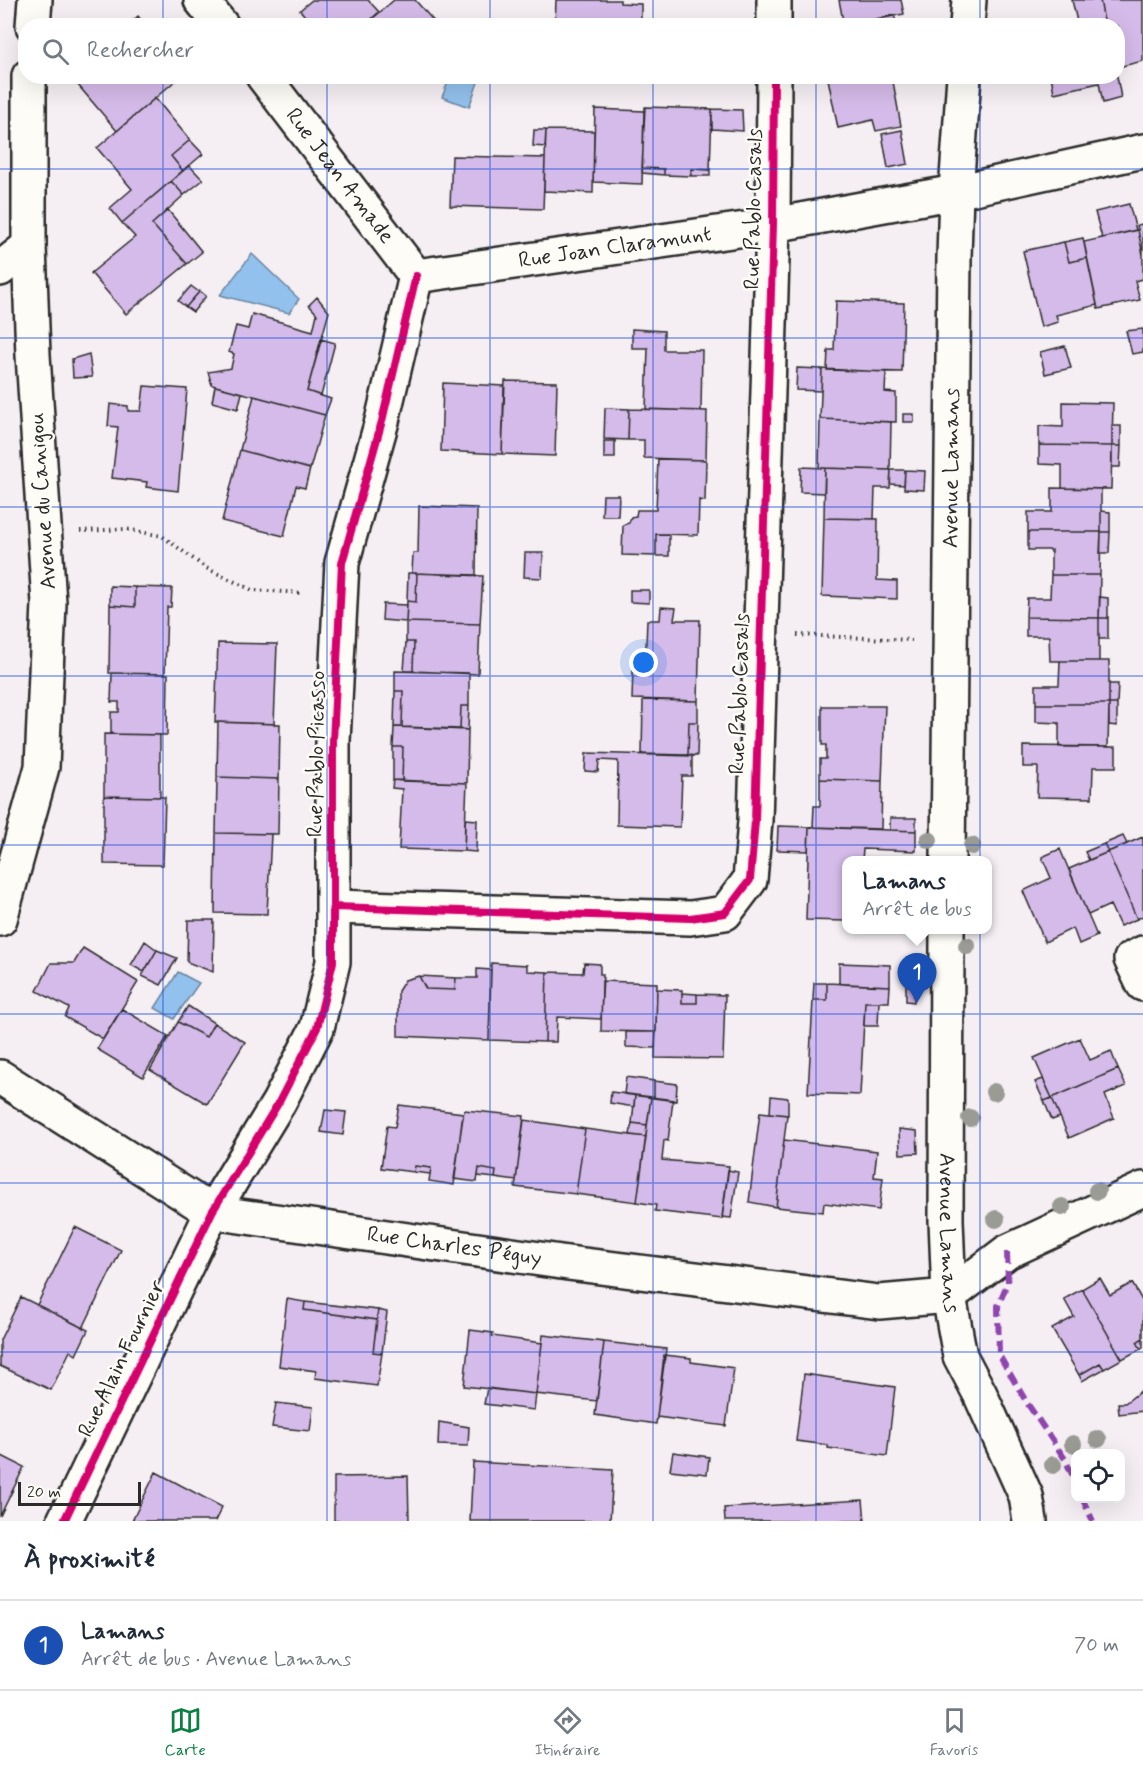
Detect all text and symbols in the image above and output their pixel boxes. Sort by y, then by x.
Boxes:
search box [18,18,1125,84]
icon: search [39,35,72,68]
text: Rechercher [87,37,194,65]
street label: Rue Jean Amade [279,103,400,250]
street label: Rue Pablo Casals [739,128,769,290]
street label: Rue Joan Claramunt [517,220,713,275]
street label: Avenue Lamans [937,387,967,548]
street label: Avenue du Canigou [23,412,64,590]
street label: Rue Pablo Casals [723,613,757,775]
your location [629,648,658,677]
street label: Rue Pablo Picasso [302,670,332,838]
popup [842,856,992,934]
text: Lamans [862,868,946,896]
text: Arrêt de bus [862,896,972,923]
pin: 1 [898,954,936,1003]
street label: Avenue Lamans [932,1153,966,1316]
street label: Rue Charles Péguy [365,1220,543,1273]
street label: Rue Alain Fournier [72,1275,172,1442]
map controls [1071,1449,1125,1503]
button: locate [1071,1449,1125,1503]
scale bar [18,1479,141,1506]
text: 20 m [27,1482,61,1503]
text: À proximité [24,1543,155,1577]
text: Lamans [81,1618,164,1646]
text: 1 [39,1632,48,1659]
text: 70 m [1074,1632,1119,1659]
text: Arrêt de bus · Avenue Lamans [81,1646,351,1673]
tab: Carte [165,1704,206,1761]
tab: Itinéraire [535,1704,601,1761]
tab: Favoris [930,1704,978,1761]

